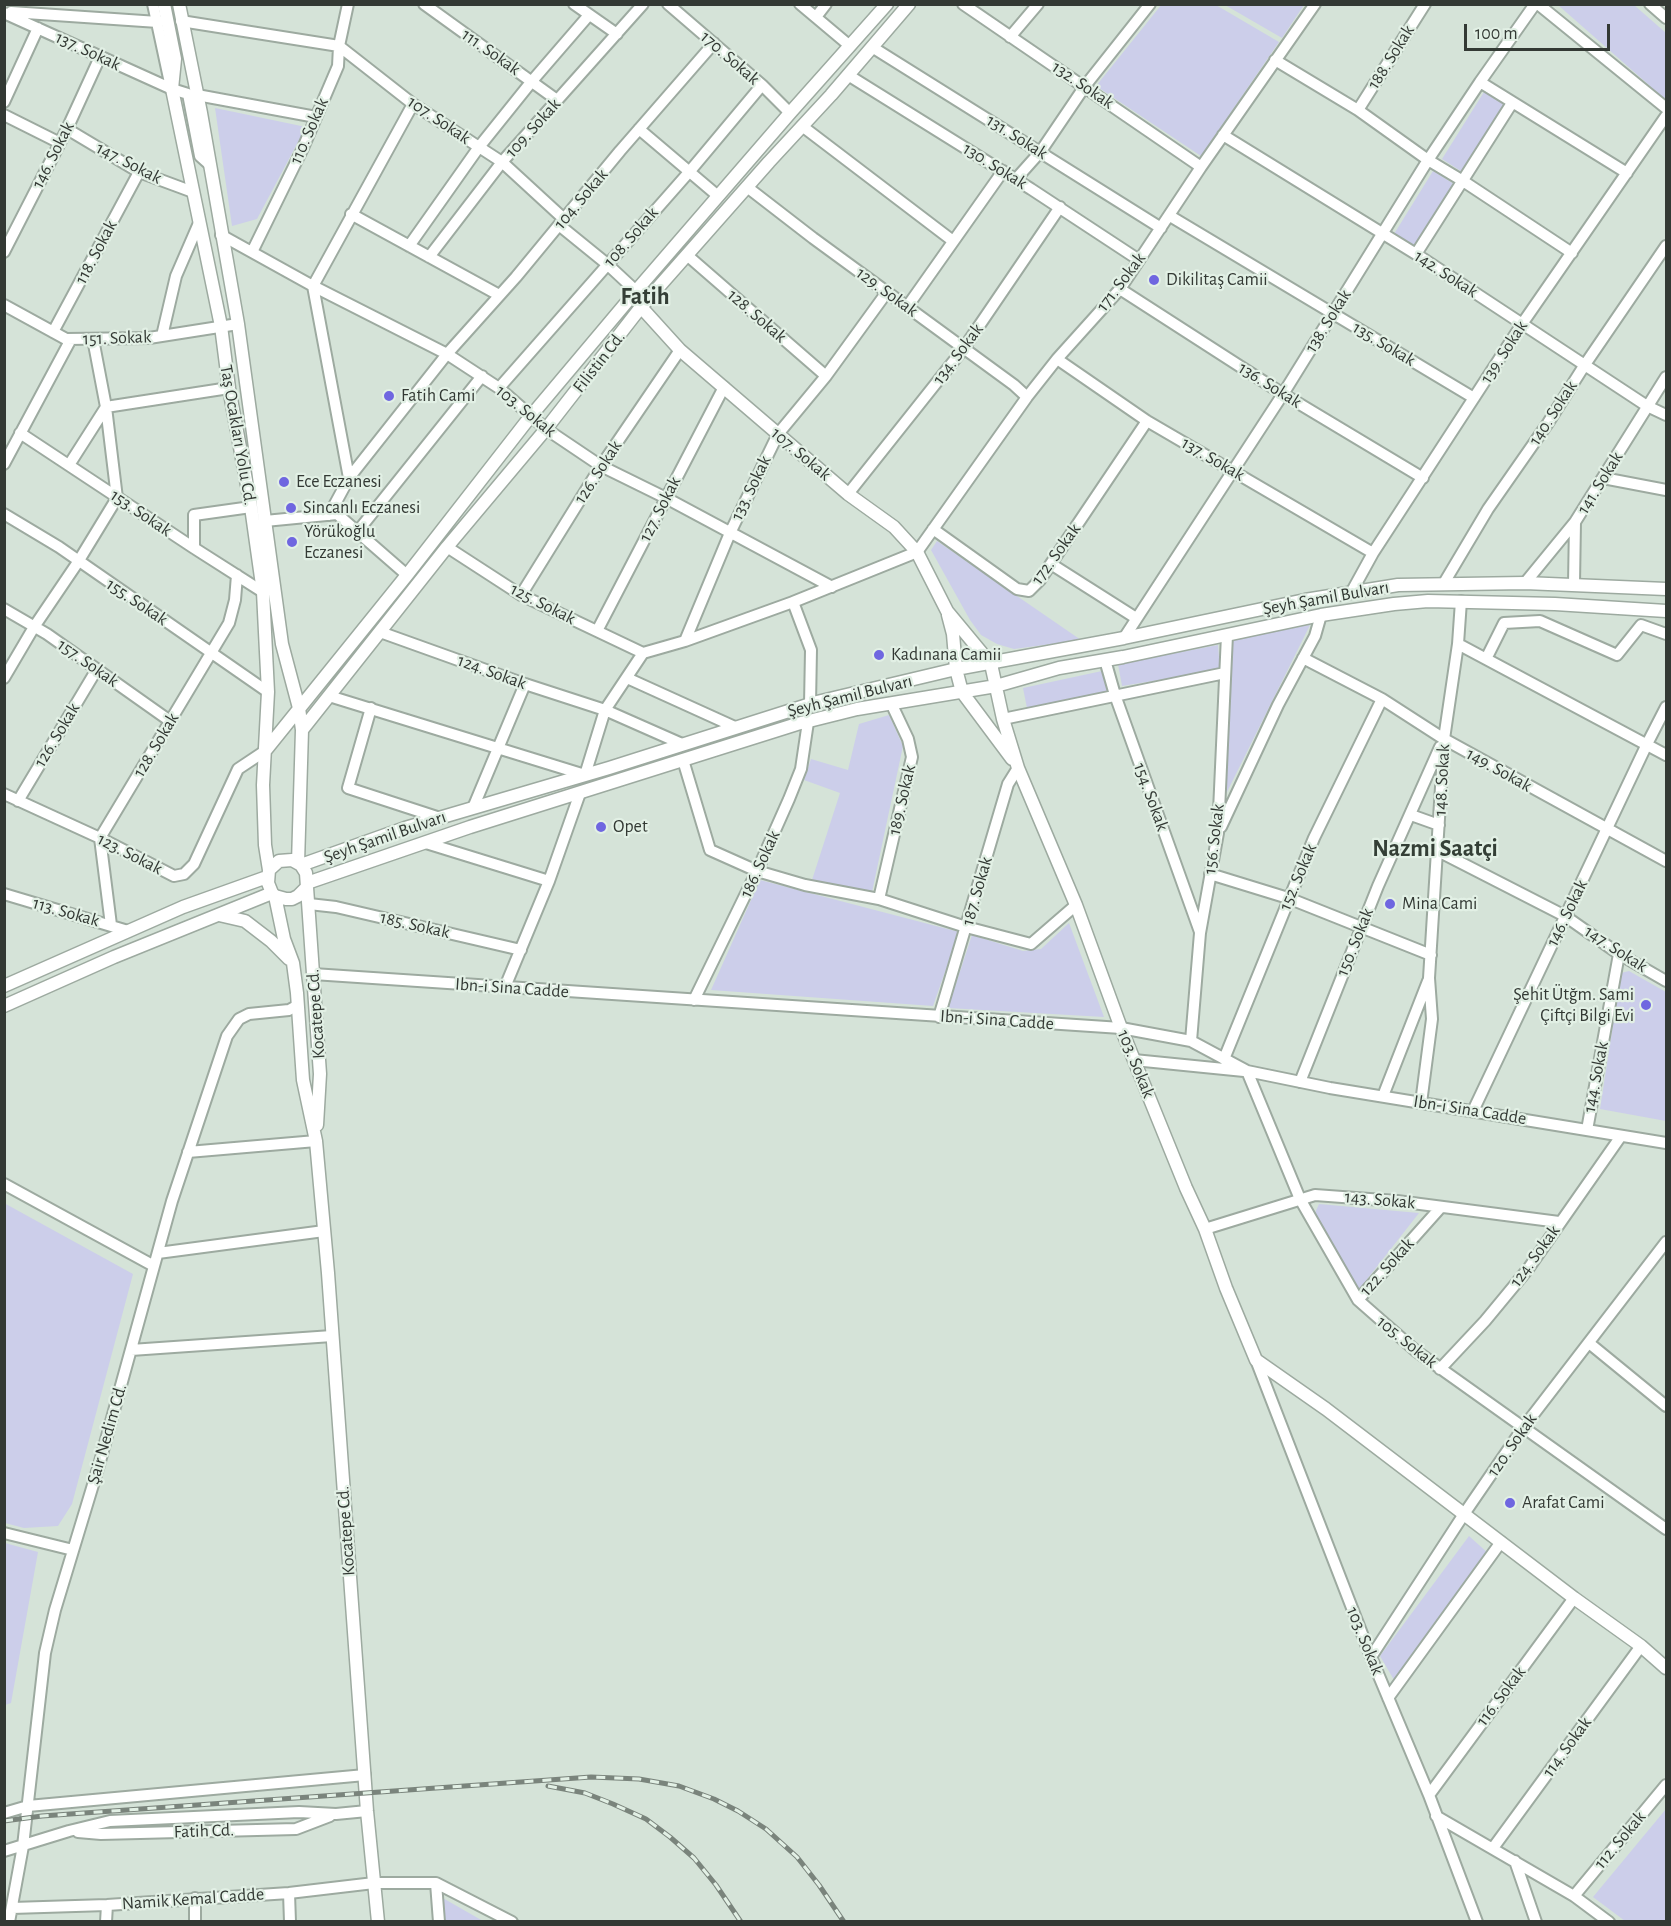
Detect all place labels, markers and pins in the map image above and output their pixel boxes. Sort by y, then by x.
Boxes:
place label: Dikilitaş Camii [1166,269,1268,291]
marker: Dikilitaş Camii [1147,273,1161,287]
place label: Fatih Cami [401,385,475,407]
marker: Fatih Cami [382,389,396,403]
place label: Ece Eczanesi [296,471,382,493]
marker: Ece Eczanesi [277,475,291,489]
place label: Sincanlı Eczanesi [303,497,420,519]
marker: Sincanlı Eczanesi [284,501,298,515]
place label: Yörükoğlu Eczanesi [304,521,375,564]
marker: Yörükoğlu Eczanesi [285,535,299,549]
place label: Kadınana Camii [891,644,1001,666]
marker: Kadınana Camii [872,648,886,662]
place label: Opet [613,816,648,838]
marker: Opet [594,820,608,834]
place label: Mina Cami [1402,893,1477,915]
marker: Mina Cami [1383,897,1397,911]
place label: Şehit Ütğm. Sami Çiftçi Bilgi Evi [1513,984,1634,1026]
marker: Şehit Ütğm. Sami Çiftçi Bilgi Evi [1639,998,1653,1012]
place label: Arafat Cami [1522,1492,1605,1514]
marker: Arafat Cami [1503,1496,1517,1510]

